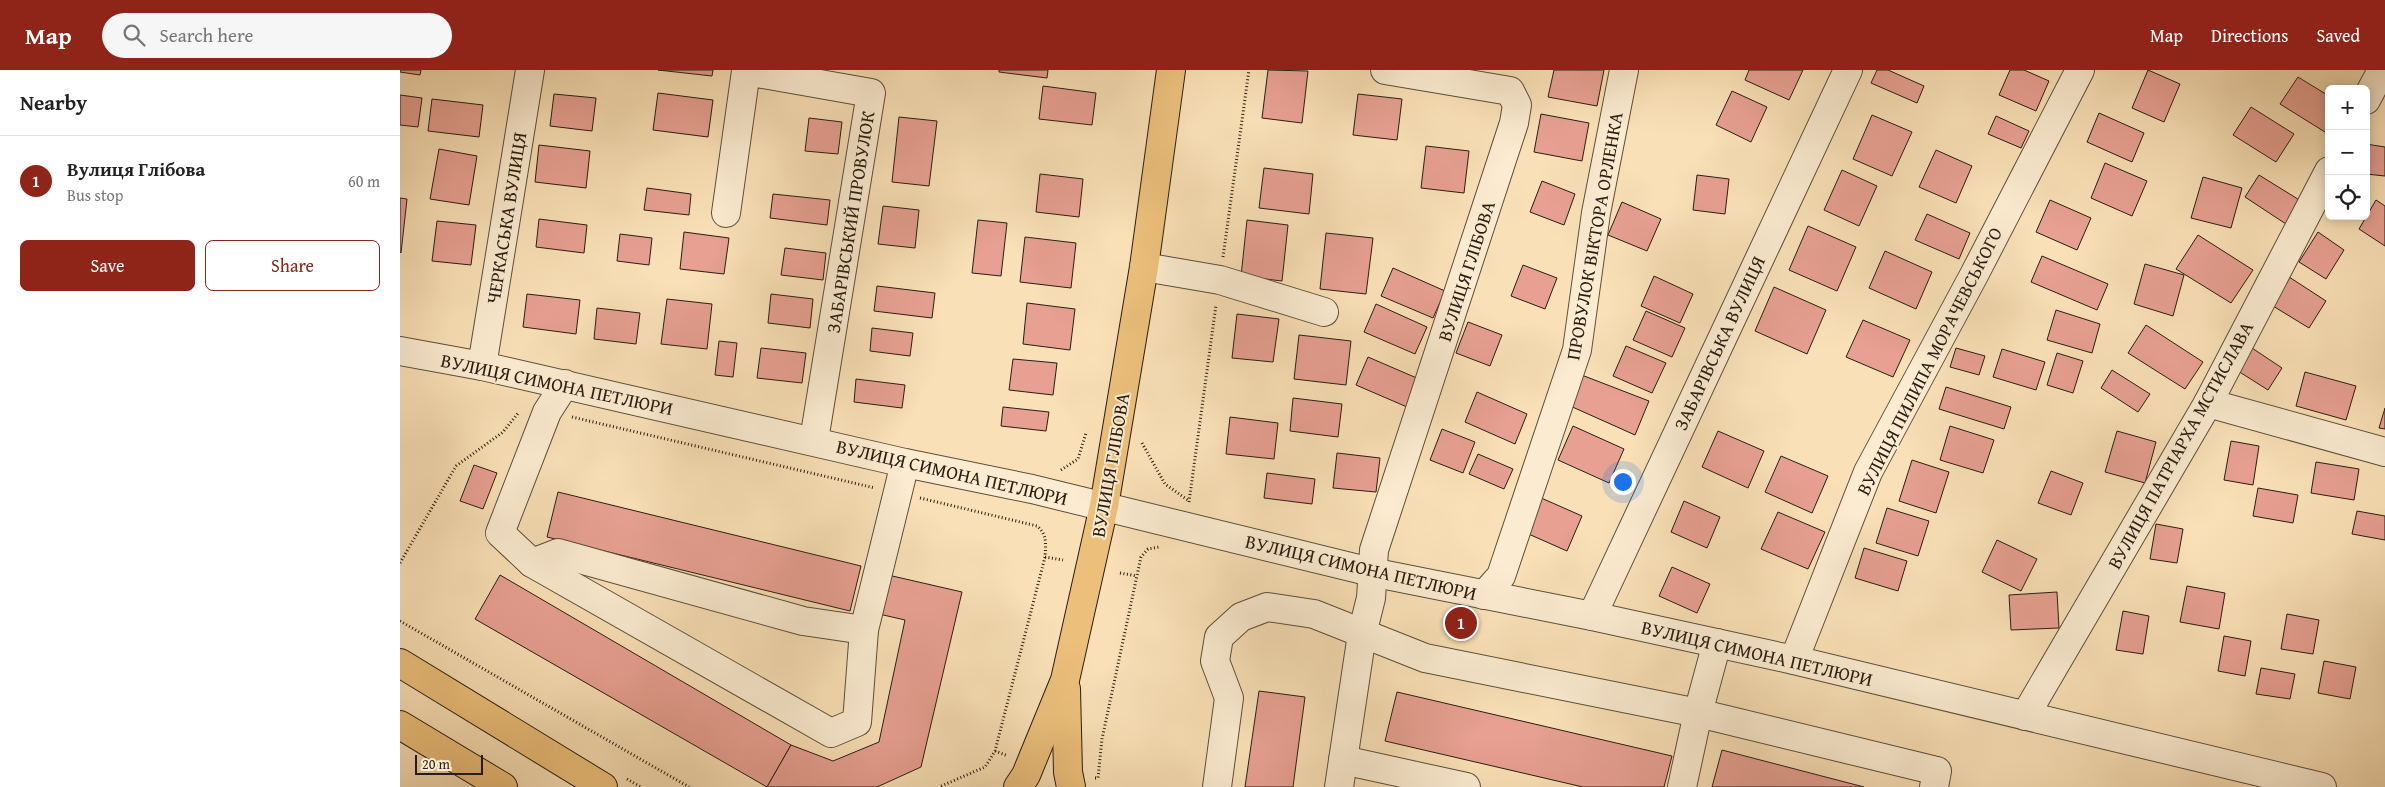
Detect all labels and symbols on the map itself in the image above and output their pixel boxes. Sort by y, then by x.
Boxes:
street label: ЗАБАРІВСЬКИЙ ПРОВУЛОК [819,109,881,335]
street label: ПРОВУЛОК ВІКТОРА ОРЛЕНКА [1558,109,1630,362]
street label: ЧЕРКАСЬКА ВУЛИЦЯ [479,130,533,306]
street label: ВУЛИЦЯ ГЛІБОВА [1430,197,1502,345]
street label: ВУЛИЦЯ ПИЛИПА МОРАЧЕВСЬКОГО [1849,222,2009,500]
street label: ЗАБАРІВСЬКА ВУЛИЦЯ [1666,251,1772,435]
street label: ВУЛИЦЯ ПАТРІАРХА МСТИСЛАВА [2100,316,2260,574]
street label: ВУЛИЦЯ СИМОНА ПЕТЛЮРИ [438,346,676,422]
street label: ВУЛИЦЯ ГЛІБОВА [1083,390,1137,540]
street label: ВУЛИЦЯ СИМОНА ПЕТЛЮРИ [834,432,1071,512]
your location [1610,469,1636,495]
street label: ВУЛИЦЯ СИМОНА ПЕТЛЮРИ [1243,527,1480,607]
pin: 1 [1445,604,1477,642]
street label: ВУЛИЦЯ СИМОНА ПЕТЛЮРИ [1639,613,1876,693]
scale bar [415,752,482,775]

